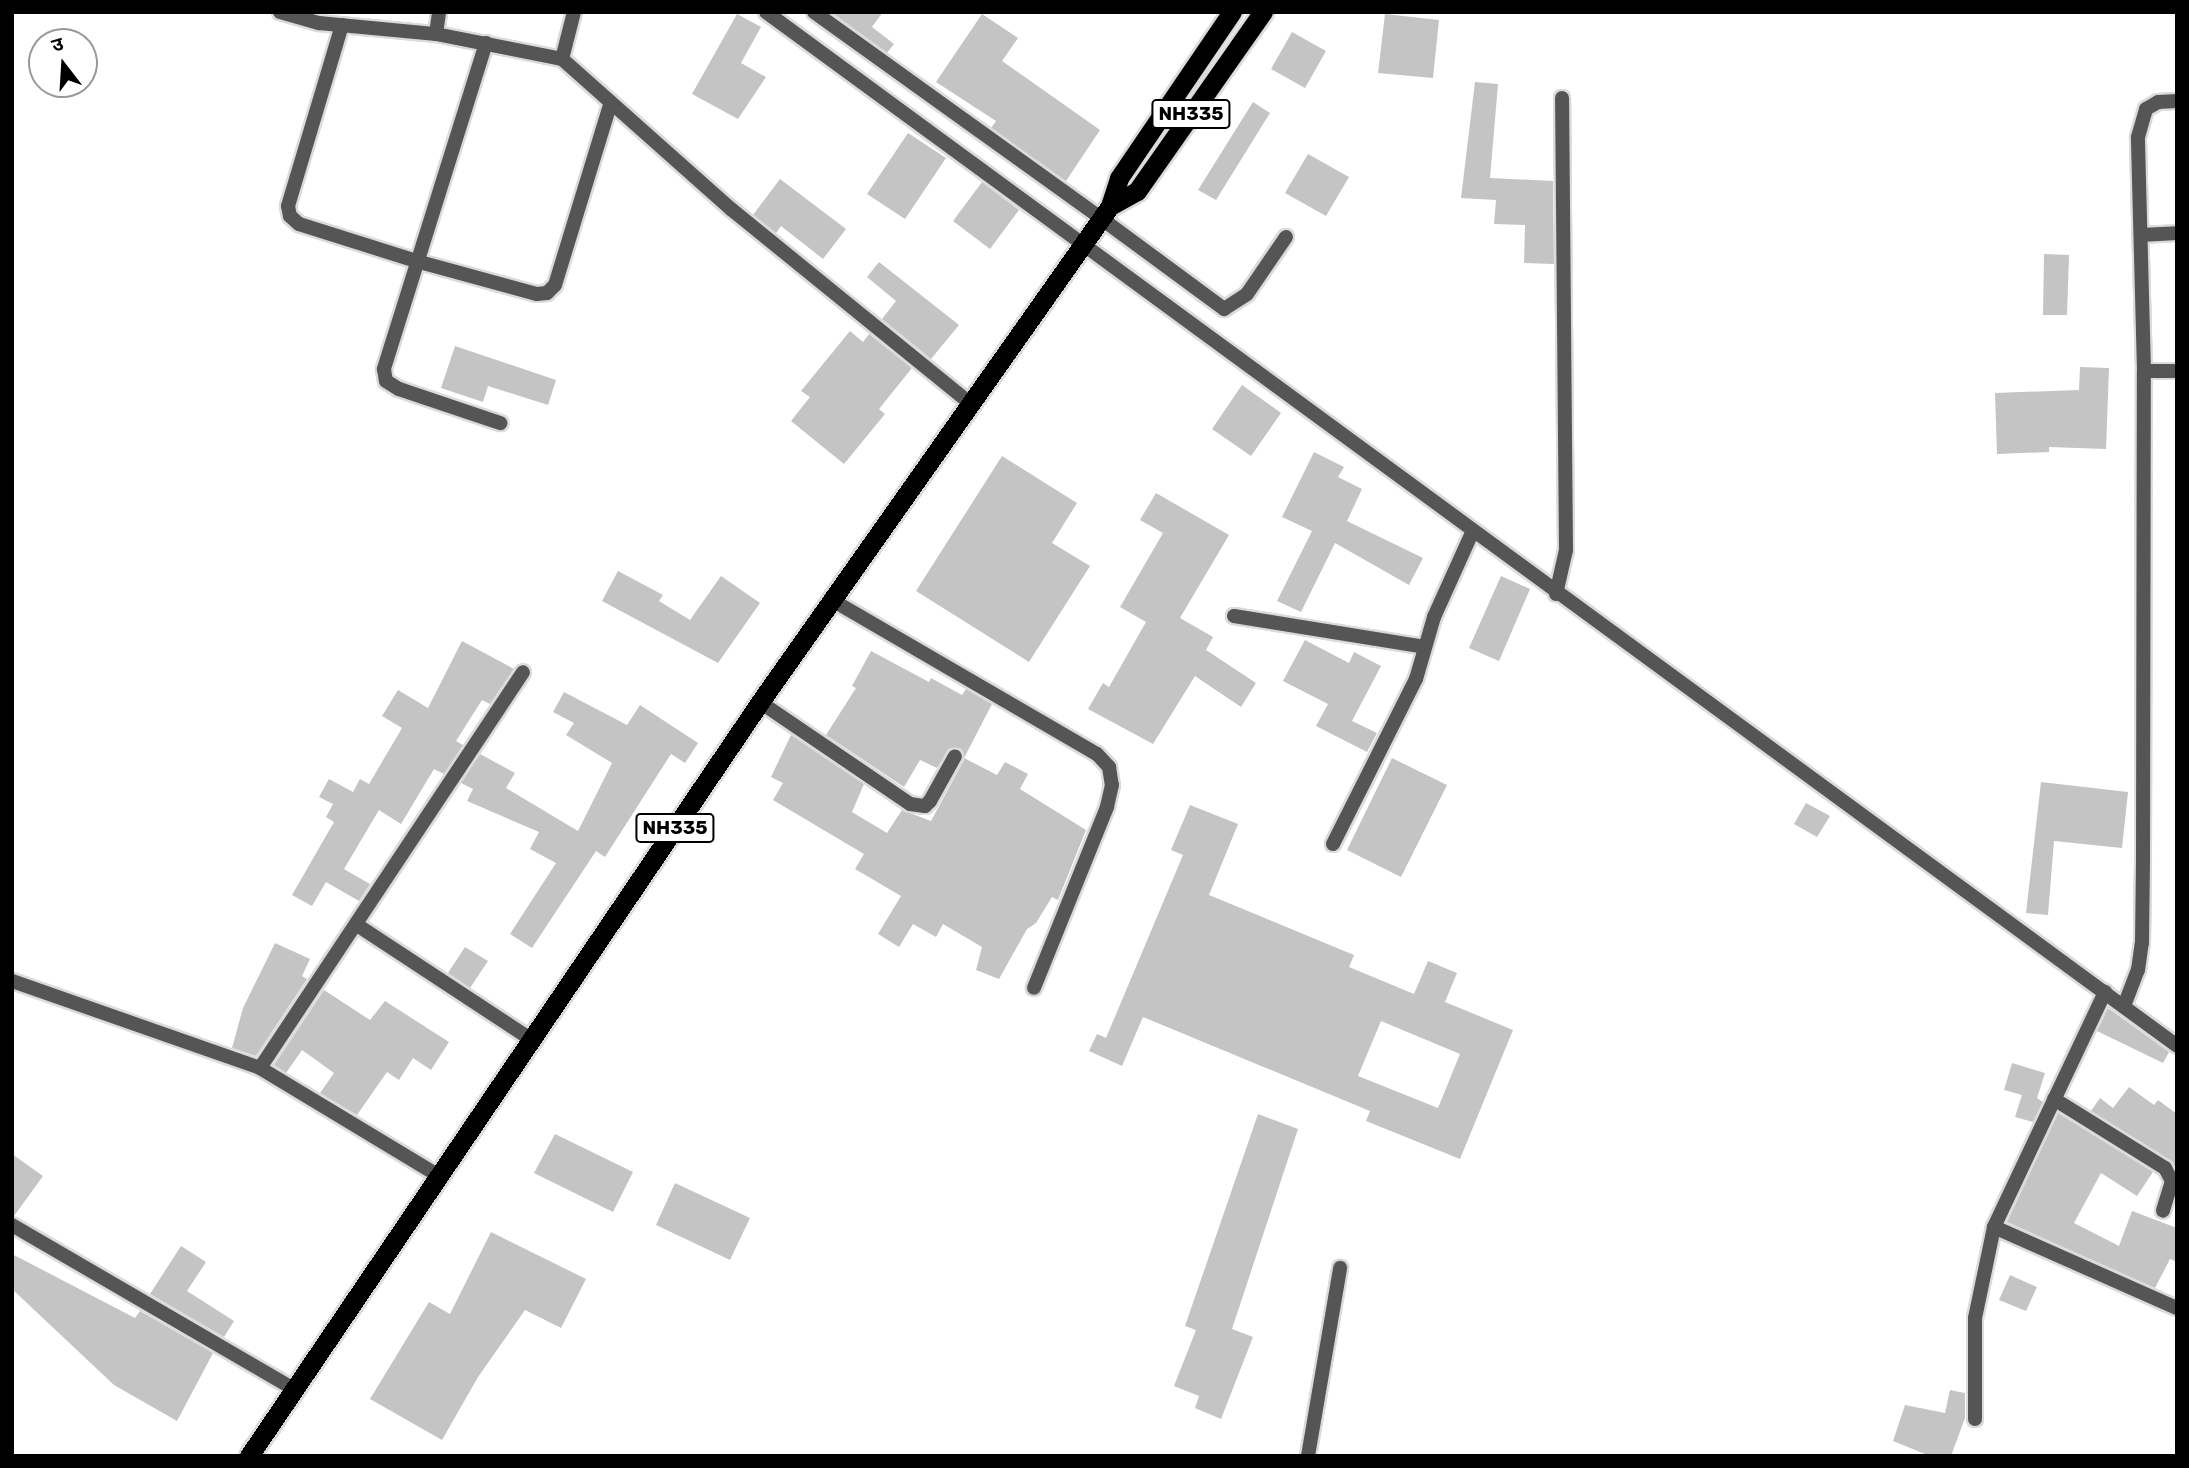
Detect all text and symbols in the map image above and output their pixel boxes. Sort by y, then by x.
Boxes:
north arrow [28,28,98,98]
text: उ [49,32,66,57]
road number: NH335 [1151,98,1231,130]
road number: NH335 [635,813,715,844]

